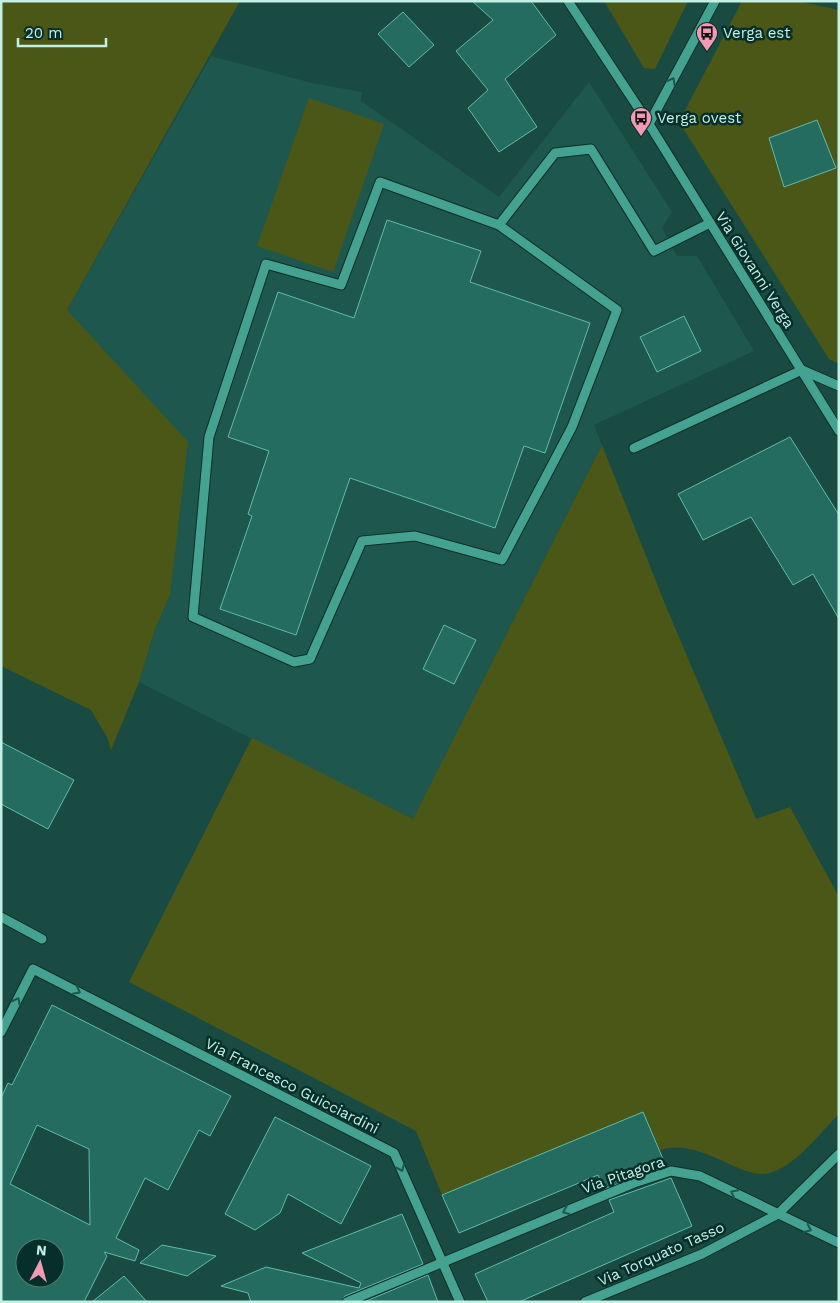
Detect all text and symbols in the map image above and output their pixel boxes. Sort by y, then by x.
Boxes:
scale bar [18,15,105,47]
bus stop icon: Verga est [695,21,719,52]
text: 20 m [25,24,63,42]
place label: Verga est [723,24,791,42]
one-way arrow [666,77,676,86]
bus stop icon: Verga ovest [629,106,653,137]
place label: Verga ovest [657,109,742,127]
street label: Via Giovanni Verga [712,208,798,332]
one-way arrow [72,985,81,995]
one-way arrow [11,997,21,1006]
street label: Via Francesco Guicciardini [202,1034,382,1138]
street label: Via Pitagora [579,1152,667,1198]
one-way arrow [394,1163,405,1172]
one-way arrow [730,1188,739,1199]
one-way arrow [562,1205,571,1215]
street label: Via Torquato Tasso [595,1218,727,1290]
one-way arrow [803,1222,812,1233]
north arrow [15,1238,65,1288]
text: N [35,1242,47,1259]

